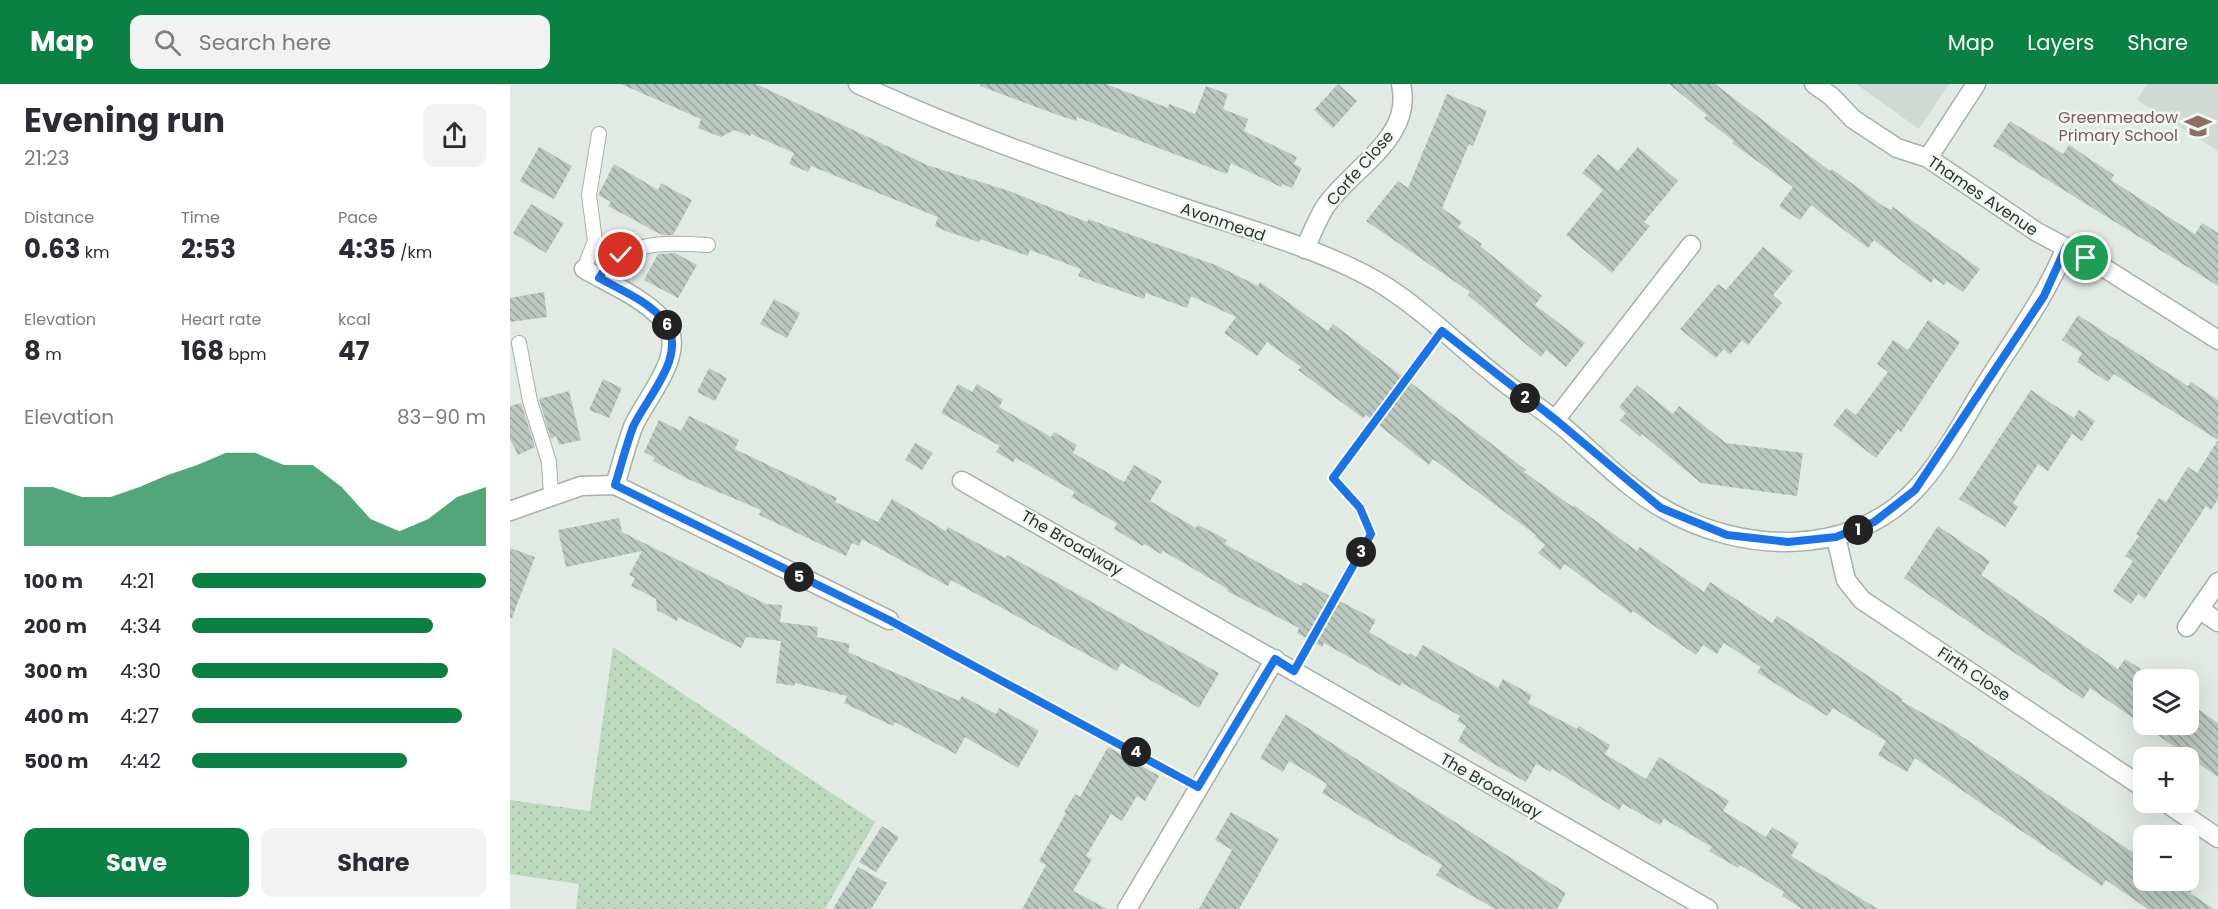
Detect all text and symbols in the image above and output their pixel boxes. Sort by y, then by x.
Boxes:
search box [130,15,550,69]
text: Map [30,22,94,61]
icon: search [151,26,184,59]
text: Search here [199,27,331,58]
text: Map [1948,28,1994,57]
text: Layers [2027,28,2094,57]
text: Share [2127,28,2188,57]
text: Evening run [24,97,225,144]
button: share [423,104,486,167]
place label: Greenmeadow Primary School [2058,106,2178,147]
school or university icon: Greenmeadow Primary School [2183,111,2213,141]
street label: Corfe Close [1321,125,1399,211]
text: 21:23 [24,144,69,172]
street label: Thames Avenue [1923,150,2043,242]
street label: Avonmead [1178,197,1268,247]
text: Distance [24,206,94,229]
text: Time [181,206,220,229]
text: Pace [338,206,378,229]
pin [595,229,646,280]
text: 0.63 [24,231,81,267]
text: 2:53 [181,231,236,267]
text: 4:35 [338,231,396,267]
pin [2060,232,2111,283]
icon: check [604,238,637,271]
text: km [81,241,110,264]
text: /km [396,241,432,264]
icon: arrive [2069,241,2102,274]
text: Elevation [24,308,96,331]
text: Heart rate [181,308,261,331]
text: kcal [338,308,371,331]
pin: 6 [652,310,682,340]
text: 6 [662,313,672,336]
text: 8 [24,333,41,369]
text: 168 [181,333,224,369]
text: 47 [338,333,370,369]
text: m [41,343,62,366]
text: bpm [224,343,267,366]
pin: 2 [1510,383,1540,413]
text: 2 [1520,386,1530,409]
text: Elevation [24,403,114,431]
text: 83–90 m [397,403,486,431]
street label: The Broadway [1017,505,1127,581]
pin: 1 [1843,515,1873,545]
text: 1 [1855,518,1861,541]
pin: 3 [1346,537,1376,567]
text: 3 [1356,540,1366,563]
pin: 5 [784,562,814,592]
text: 5 [794,565,804,588]
text: 100 m [24,567,83,595]
text: 4:21 [120,567,155,595]
text: 200 m [24,612,87,640]
text: 4:34 [120,612,161,640]
street label: Firth Close [1933,641,2015,707]
text: 300 m [24,657,88,685]
text: 4:30 [120,657,161,685]
map controls [2133,669,2199,891]
button: layers [2133,669,2199,735]
text: 400 m [24,702,89,730]
text: 4:27 [120,702,159,730]
pin: 4 [1121,737,1151,767]
text: 4 [1131,740,1141,763]
text: 500 m [24,747,89,775]
text: 4:42 [120,747,161,775]
button: + [2133,747,2199,813]
street label: The Broadway [1436,748,1546,824]
button: − [2133,825,2199,891]
button: Save [24,828,249,897]
button: Share [261,828,486,897]

